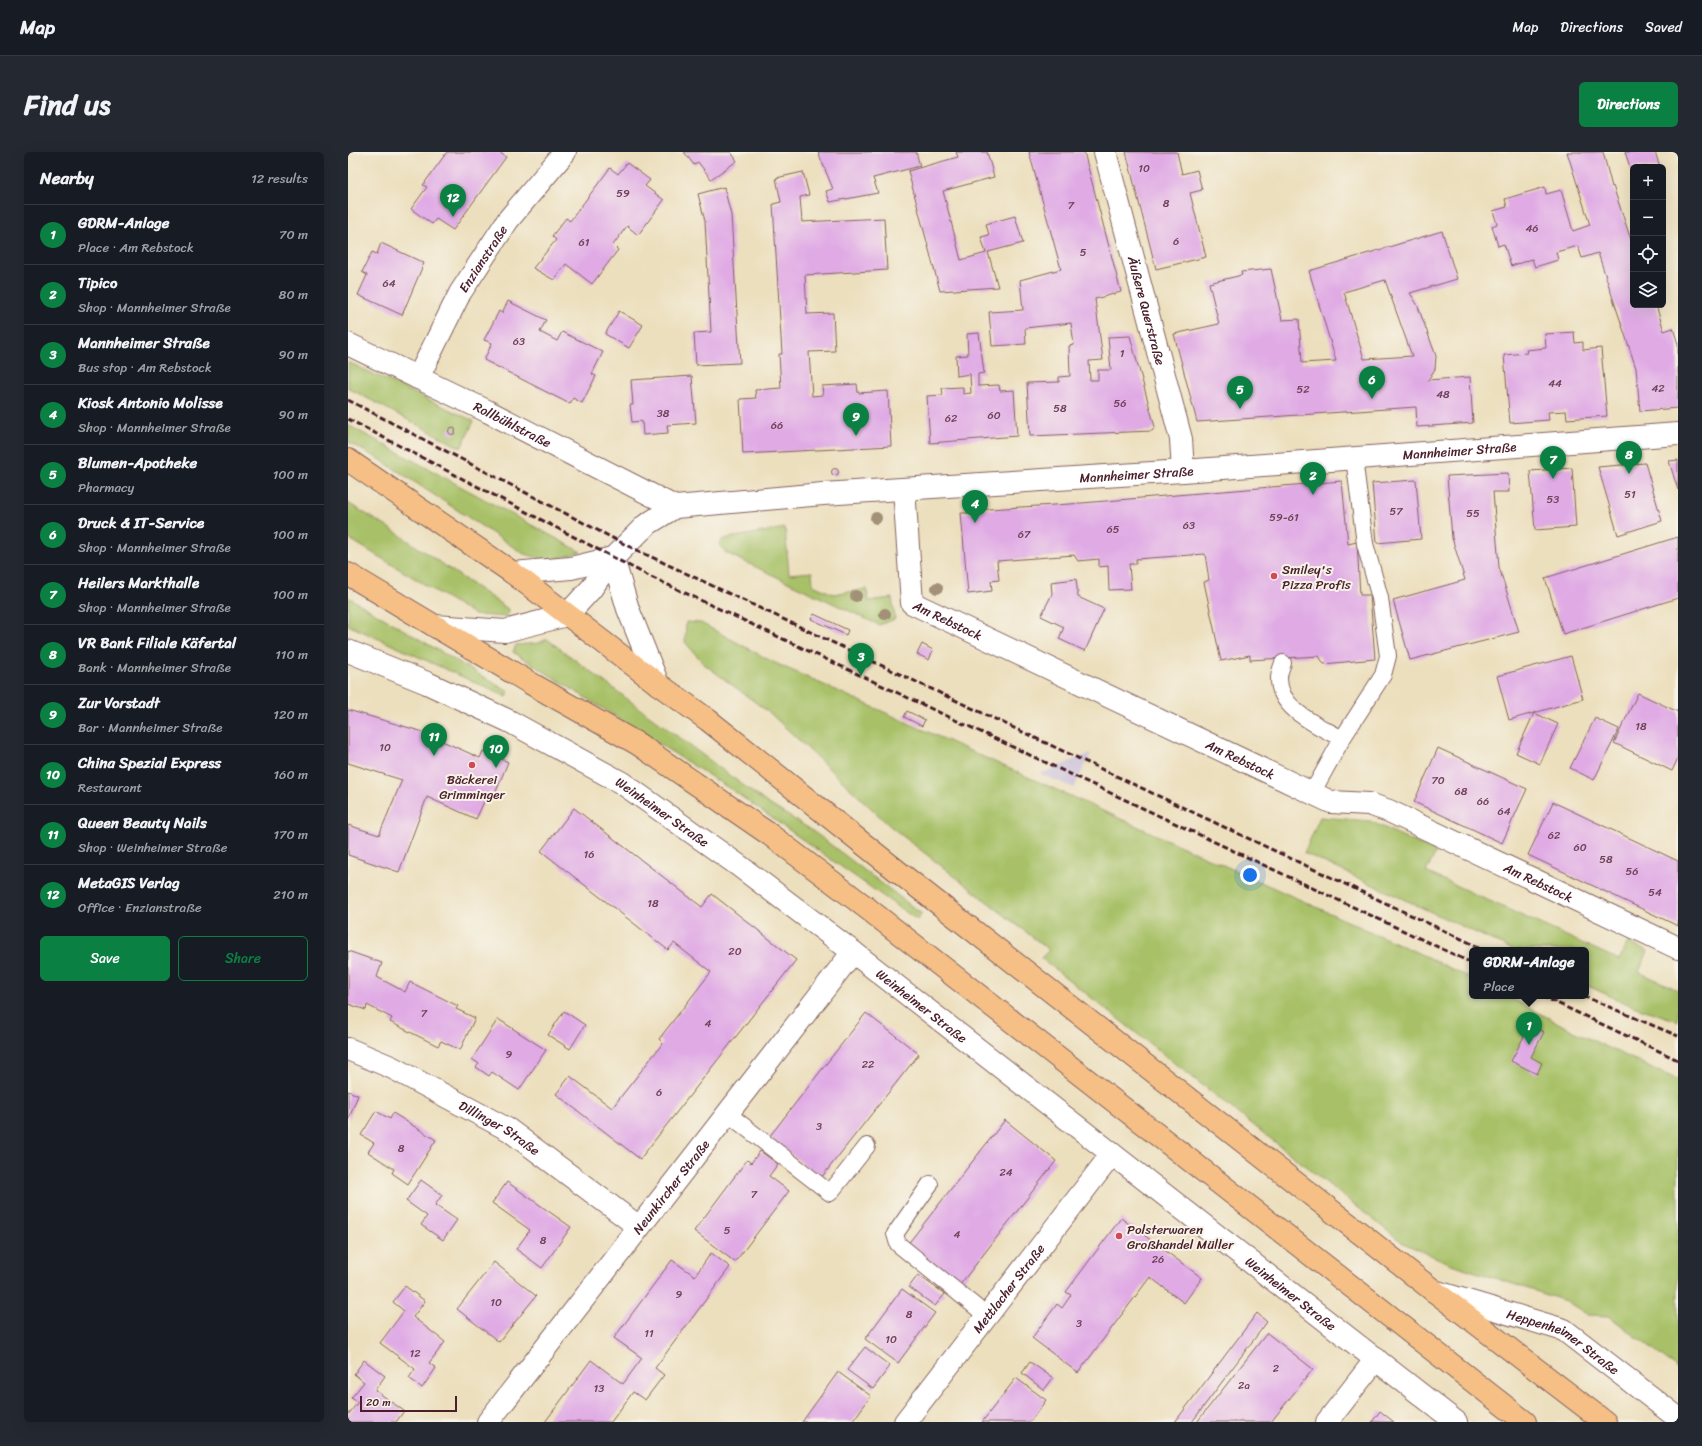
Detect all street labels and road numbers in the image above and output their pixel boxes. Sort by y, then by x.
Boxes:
street label: Enzianstraße [452,220,514,297]
street label: Äußere Querstraße [1121,253,1172,368]
street label: Rollbühlstraße [469,395,556,454]
street label: Mannheimer Straße [1402,435,1517,467]
street label: Mannheimer Straße [1079,459,1194,490]
street label: Am Rebstock [908,594,986,647]
street label: Am Rebstock [1201,733,1279,786]
street label: Weinheimer Straße [611,771,714,854]
street label: Am Rebstock [1499,856,1577,909]
street label: Weinheimer Straße [871,963,973,1049]
street label: Dillinger Straße [454,1094,545,1162]
street label: Neunkircher Straße [627,1134,716,1240]
street label: Mettlacher Straße [967,1239,1051,1338]
street label: Weinheimer Straße [1240,1251,1342,1337]
street label: Heppenheimer Straße [1504,1302,1625,1381]

